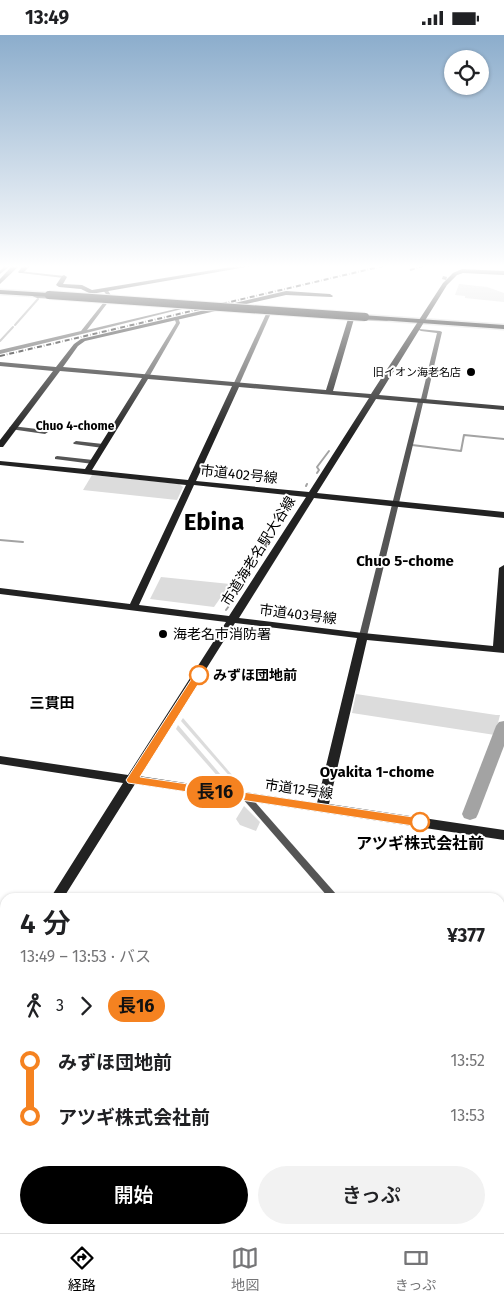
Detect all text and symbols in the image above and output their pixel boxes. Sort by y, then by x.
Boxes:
text: 13:49 [25,6,69,29]
map controls [444,50,489,95]
button: locate [444,50,489,95]
place label: 旧イオン海老名店 [373,366,461,379]
marker: 旧イオン海老名店 [465,366,477,378]
district label: Chuo 4-chome [36,419,115,433]
street label: 市道402号線 [199,462,279,487]
street label: 市道海老名駅大谷線 [218,493,299,609]
district label: Ebina [184,508,244,536]
district label: Chuo 5-chome [356,552,454,570]
street label: 市道403号線 [258,601,338,628]
place label: 海老名市消防署 [173,626,271,643]
marker: 海老名市消防署 [157,628,169,640]
marker: みずほ団地前 [189,665,209,685]
place label: みずほ団地前 [213,667,297,684]
district label: 三貫田 [29,694,75,712]
district label: Oyakita 1-chome [320,763,434,781]
line badge: 長16 [186,776,244,808]
street label: 市道12号線 [264,776,334,803]
text: 長16 [197,781,233,803]
marker: アツギ株式会社前 [410,812,430,832]
place label: アツギ株式会社前 [356,834,484,853]
text: 4 分 [20,907,70,940]
text: ¥377 [447,924,485,947]
text: 13:49 – 13:53 · バス [20,947,151,966]
icon: walk [20,992,48,1020]
icon: forward [72,992,100,1020]
text: 長16 [118,995,155,1017]
text: 3 [56,996,64,1015]
text: みずほ団地前 [58,1051,172,1074]
text: 13:52 [450,1051,485,1070]
text: アツギ株式会社前 [58,1106,210,1129]
text: 13:53 [450,1106,485,1125]
button: 開始 [20,1166,248,1224]
button: きっぷ [258,1166,485,1224]
tab: 経路 [68,1244,96,1294]
tab: 地図 [231,1244,259,1294]
tab: きっぷ [395,1244,436,1294]

